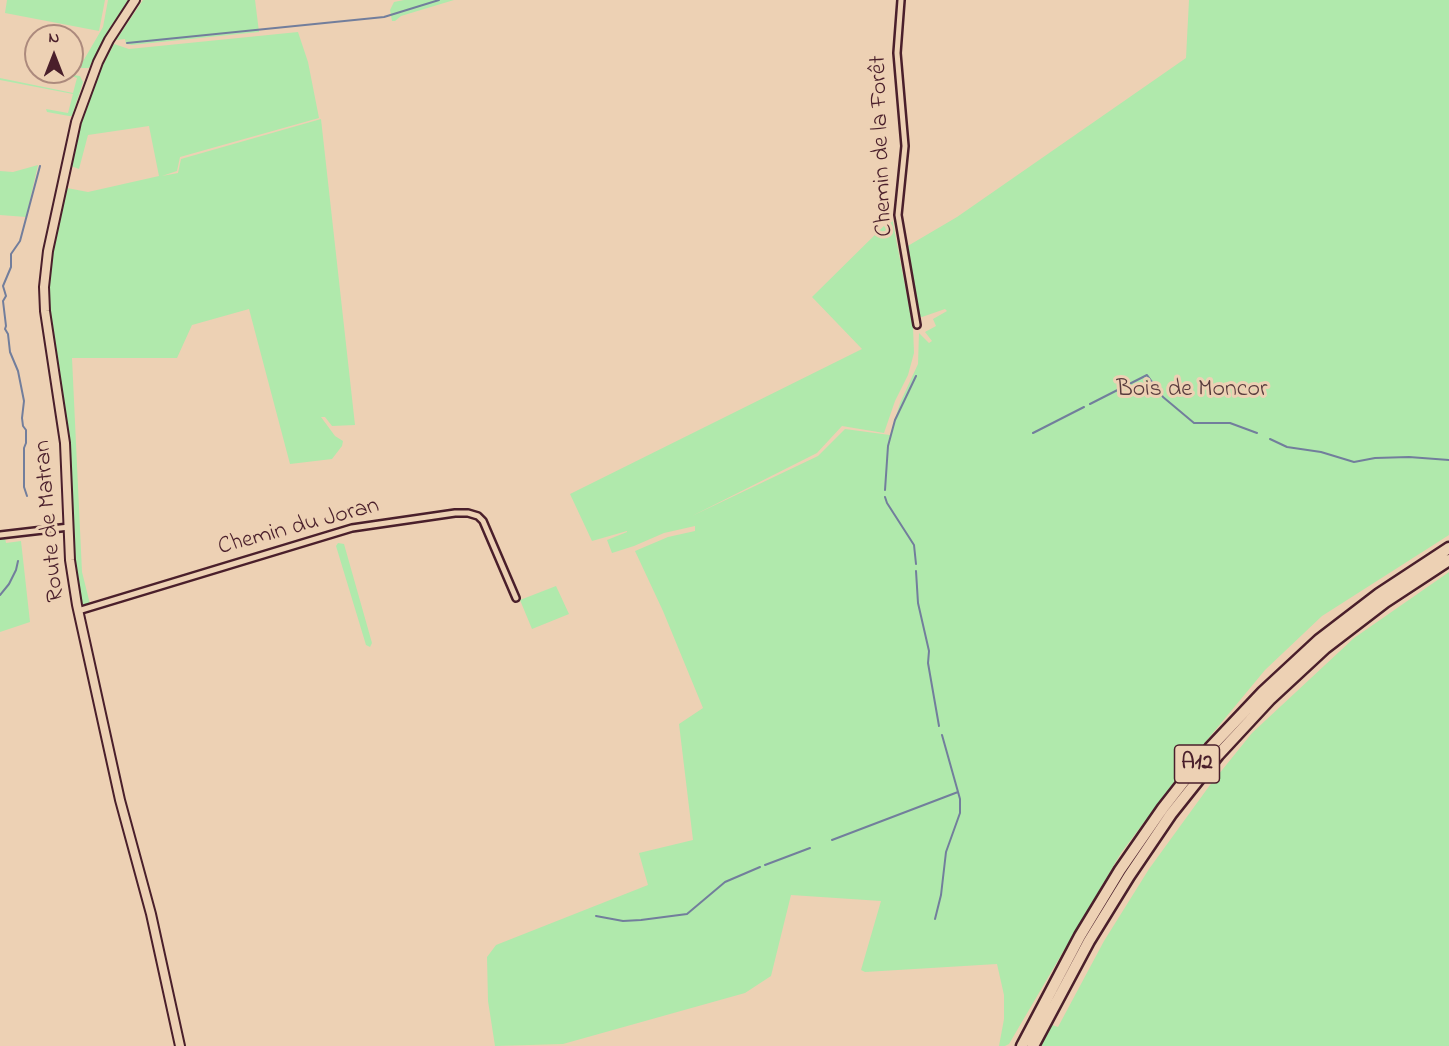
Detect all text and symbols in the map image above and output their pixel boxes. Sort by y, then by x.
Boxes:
north arrow [24,24,84,84]
text: N [49,26,59,50]
street label: Chemin de la Forêt [865,55,901,237]
park label: Bois de Moncor [1117,377,1267,405]
street label: Route de Matran [30,439,72,603]
street label: Chemin du Joran [215,493,383,563]
road number: A12 [1174,745,1220,783]

